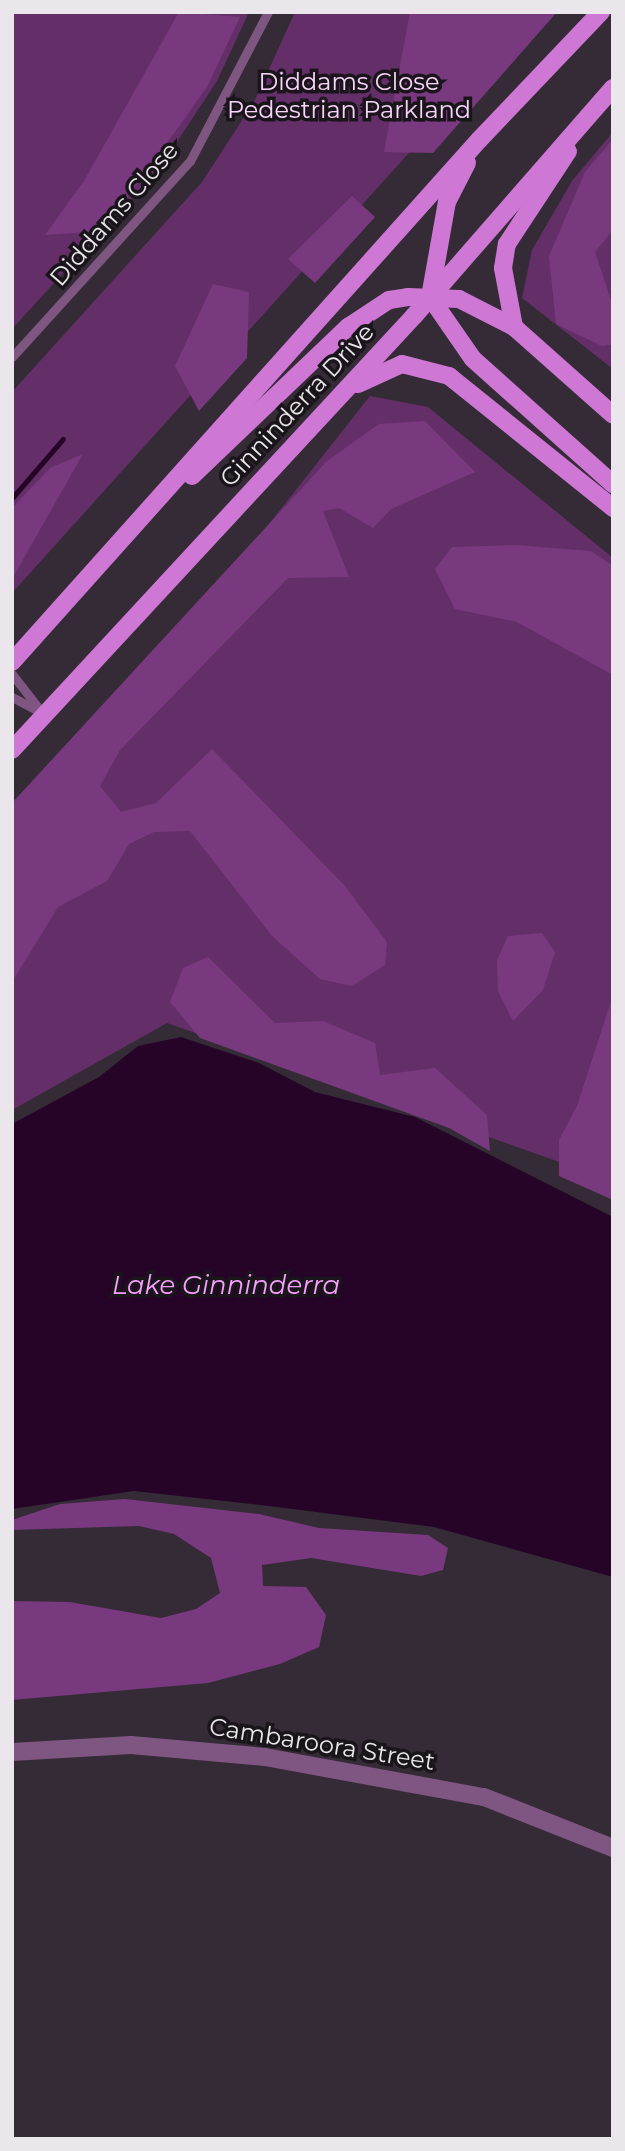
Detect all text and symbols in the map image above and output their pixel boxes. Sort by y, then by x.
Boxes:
park label: Diddams Close Pedestrian Parkland [227,68,471,124]
street label: Diddams Close [44,136,184,292]
street label: Ginninderra Drive [214,318,380,492]
water label: Lake Ginninderra [112,1270,340,1302]
street label: Cambaroora Street [207,1712,437,1776]

